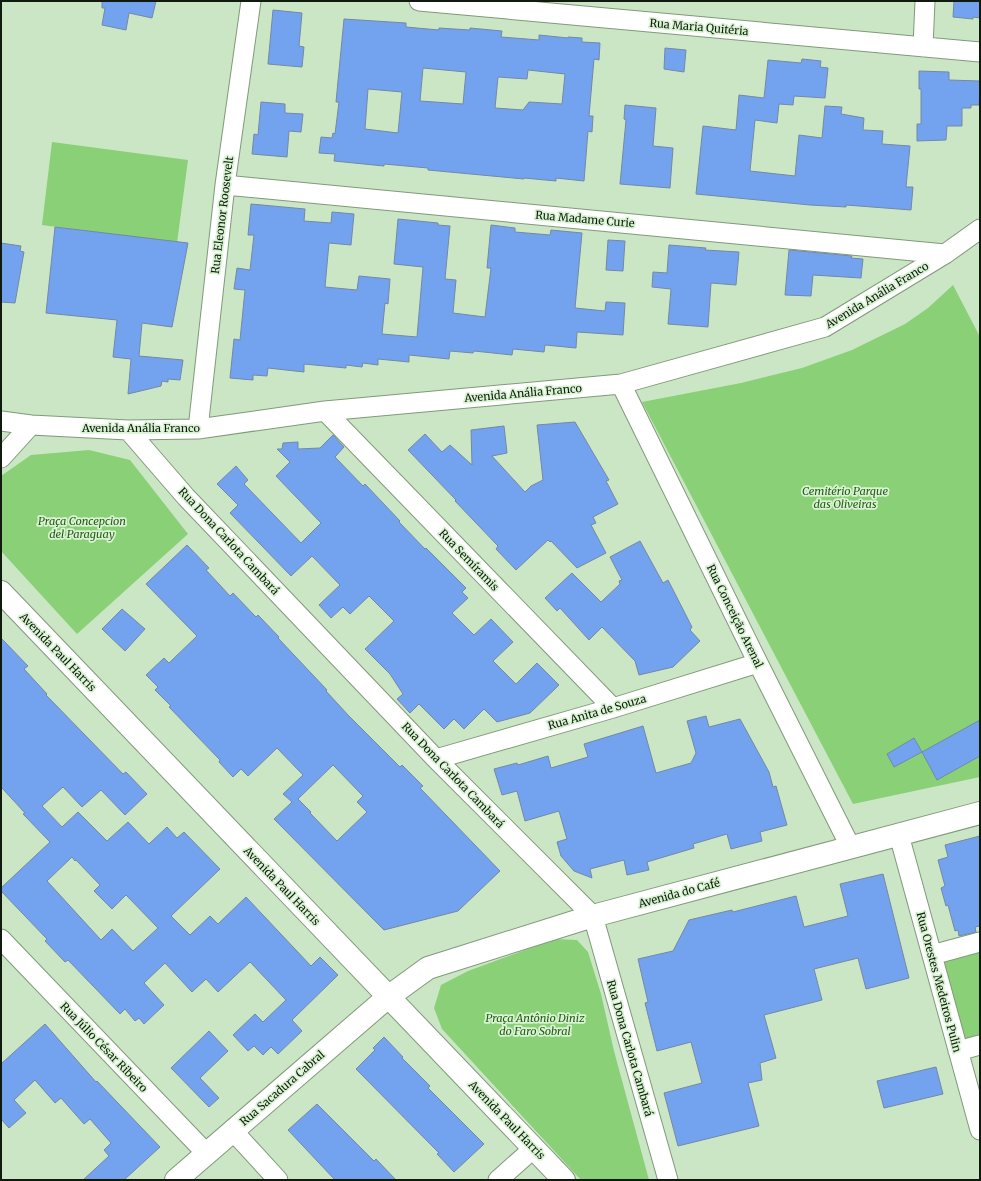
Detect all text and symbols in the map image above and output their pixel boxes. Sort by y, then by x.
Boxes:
street label: Rua Maria Quitéria [649,16,749,38]
street label: Rua Eleonor Roosevelt [208,155,236,275]
street label: Rua Madame Curie [535,208,636,230]
street label: Avenida Anália Franco [822,258,932,332]
street label: Avenida Anália Franco [463,381,583,405]
street label: Avenida Anália Franco [81,421,200,435]
park label: Cemitério Parque das Oliveiras [802,484,888,511]
street label: Rua Dona Carlota Cambará [176,485,282,598]
park label: Praça Concepcion del Paraguay [38,514,126,541]
street label: Rua Semíramis [436,526,502,594]
street label: Rua Conceição Arenal [704,562,766,671]
street label: Avenida Paul Harris [16,609,99,694]
street label: Rua Anita de Souza [546,691,648,733]
street label: Rua Dona Carlota Cambará [399,719,507,831]
street label: Avenida Paul Harris [240,843,323,928]
street label: Avenida do Café [636,875,721,911]
street label: Rua Orestes Medeiros Pulin [914,910,965,1054]
street label: Rua Dona Carlota Cambará [604,978,656,1118]
street label: Rua Júlio César Ribeiro [57,999,151,1095]
park label: Praça Antônio Diniz do Faro Sobral [485,1011,585,1038]
street label: Rua Sacadura Cabral [237,1047,328,1129]
street label: Avenida Paul Harris [465,1077,548,1162]

